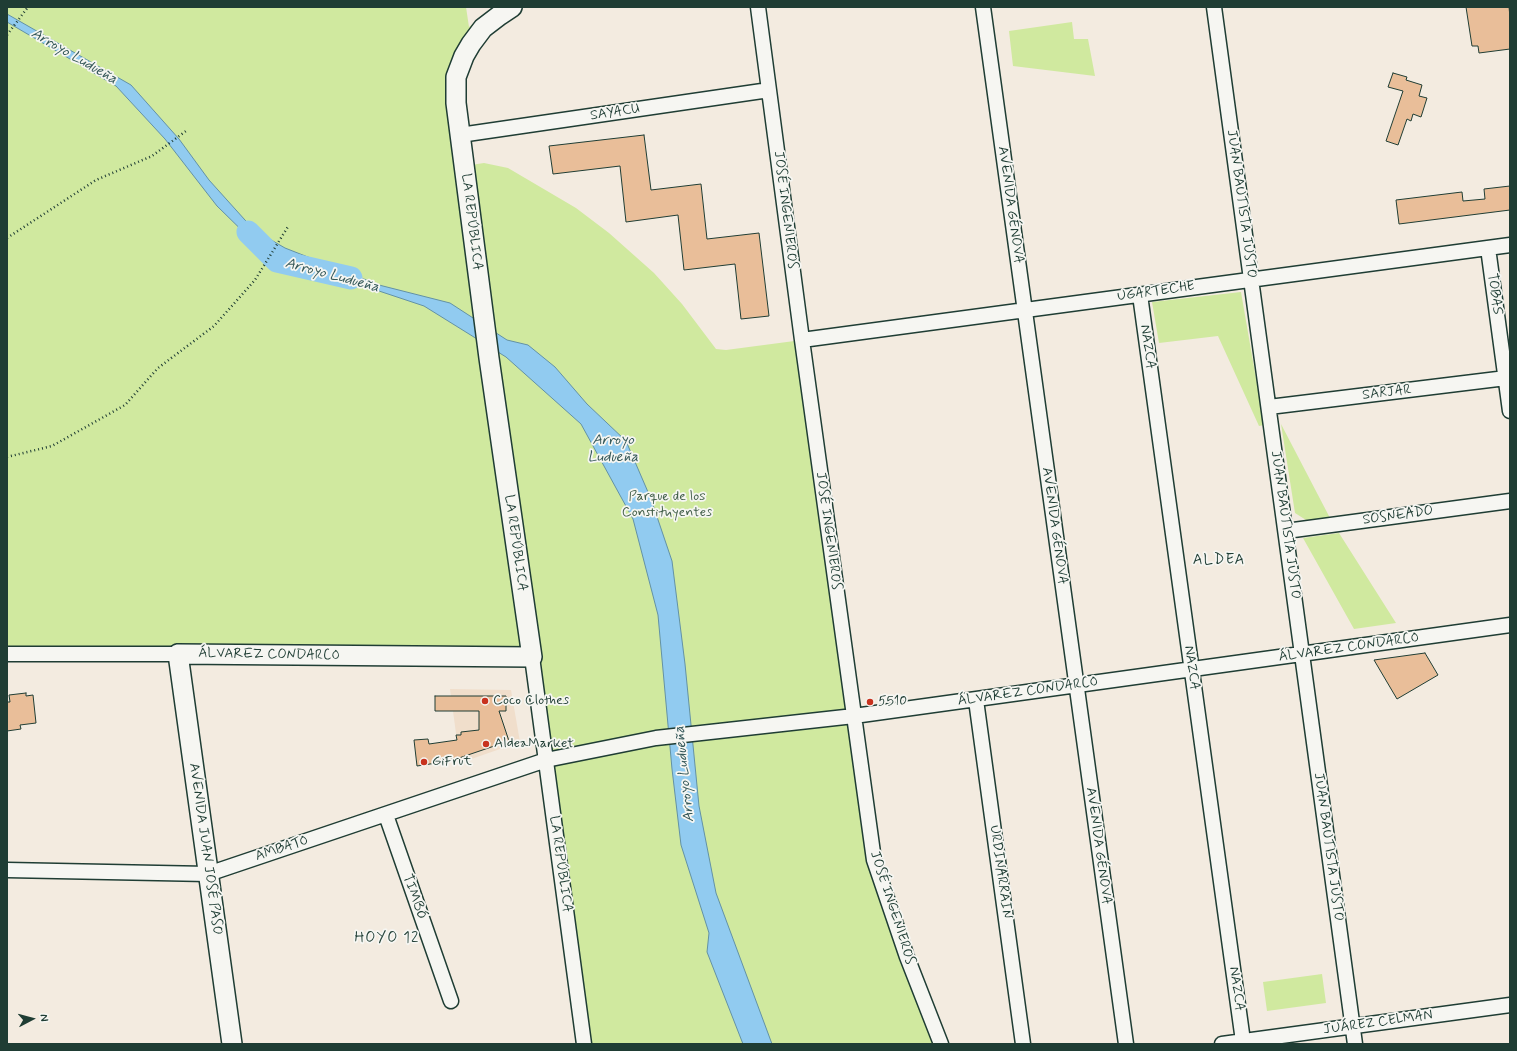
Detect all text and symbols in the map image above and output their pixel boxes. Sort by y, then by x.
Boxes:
water label: Arroyo Ludueña [28,25,120,89]
street label: SAYACU [589,101,641,125]
street label: JUAN BAUTISTA JUSTO [1222,129,1260,279]
street label: AVENIDA GÉNOVA [993,145,1027,265]
street label: JOSÉ INGENIEROS [769,150,801,270]
street label: LA REPÚBLICA [457,173,485,271]
water label: Arroyo Ludueña [283,255,381,297]
street label: TOBAS [1483,272,1505,316]
street label: UGARTECHE [1116,278,1196,306]
street label: NAZCA [1136,324,1158,370]
street label: SARJAR [1361,382,1413,404]
water label: Arroyo Ludueña [588,432,638,467]
street label: JUAN BAUTISTA JUSTO [1266,450,1304,600]
street label: AVENIDA GÉNOVA [1037,466,1071,586]
street label: JOSÉ INGENIEROS [811,471,845,591]
park label: Parque de los Constituyentes [622,489,712,522]
street label: LA REPÚBLICA [500,494,530,592]
street label: SOSNEADO [1362,503,1434,529]
district label: ALDEA [1192,552,1246,570]
street label: ÁLVAREZ CONDARCO [1278,630,1420,666]
street label: ÁLVAREZ CONDARCO [198,645,340,665]
street label: NAZCA [1180,645,1202,691]
street label: ÁLVAREZ CONDARCO [957,674,1099,710]
place label: Coco Clothes [493,693,569,709]
place label: 5510 [878,694,907,710]
marker: Coco Clothes [480,696,490,706]
marker: 5510 [865,697,875,707]
water label: Arroyo Ludueña [671,725,699,823]
place label: AldeaMarket [494,736,574,752]
marker: AldeaMarket [481,739,491,749]
place label: GiFrut [432,754,472,770]
marker: GiFrut [419,757,429,767]
street label: AVENIDA JUAN JOSÉ PASO [185,762,225,936]
street label: JUAN BAUTISTA JUSTO [1309,772,1347,922]
street label: AVENIDA GÉNOVA [1081,786,1115,906]
street label: LA REPÚBLICA [545,815,575,913]
street label: URDINARRAIN [985,824,1015,920]
street label: AMBATO [253,833,311,865]
street label: JOSÉ INGENIEROS [866,849,918,967]
street label: TIMBÓ [398,872,430,922]
district label: HOYO 12 [355,930,419,948]
street label: NAZCA [1225,966,1247,1012]
north arrow [12,999,52,1039]
street label: JUÁREZ CELMAN [1322,1007,1434,1039]
text: N [37,1013,51,1022]

